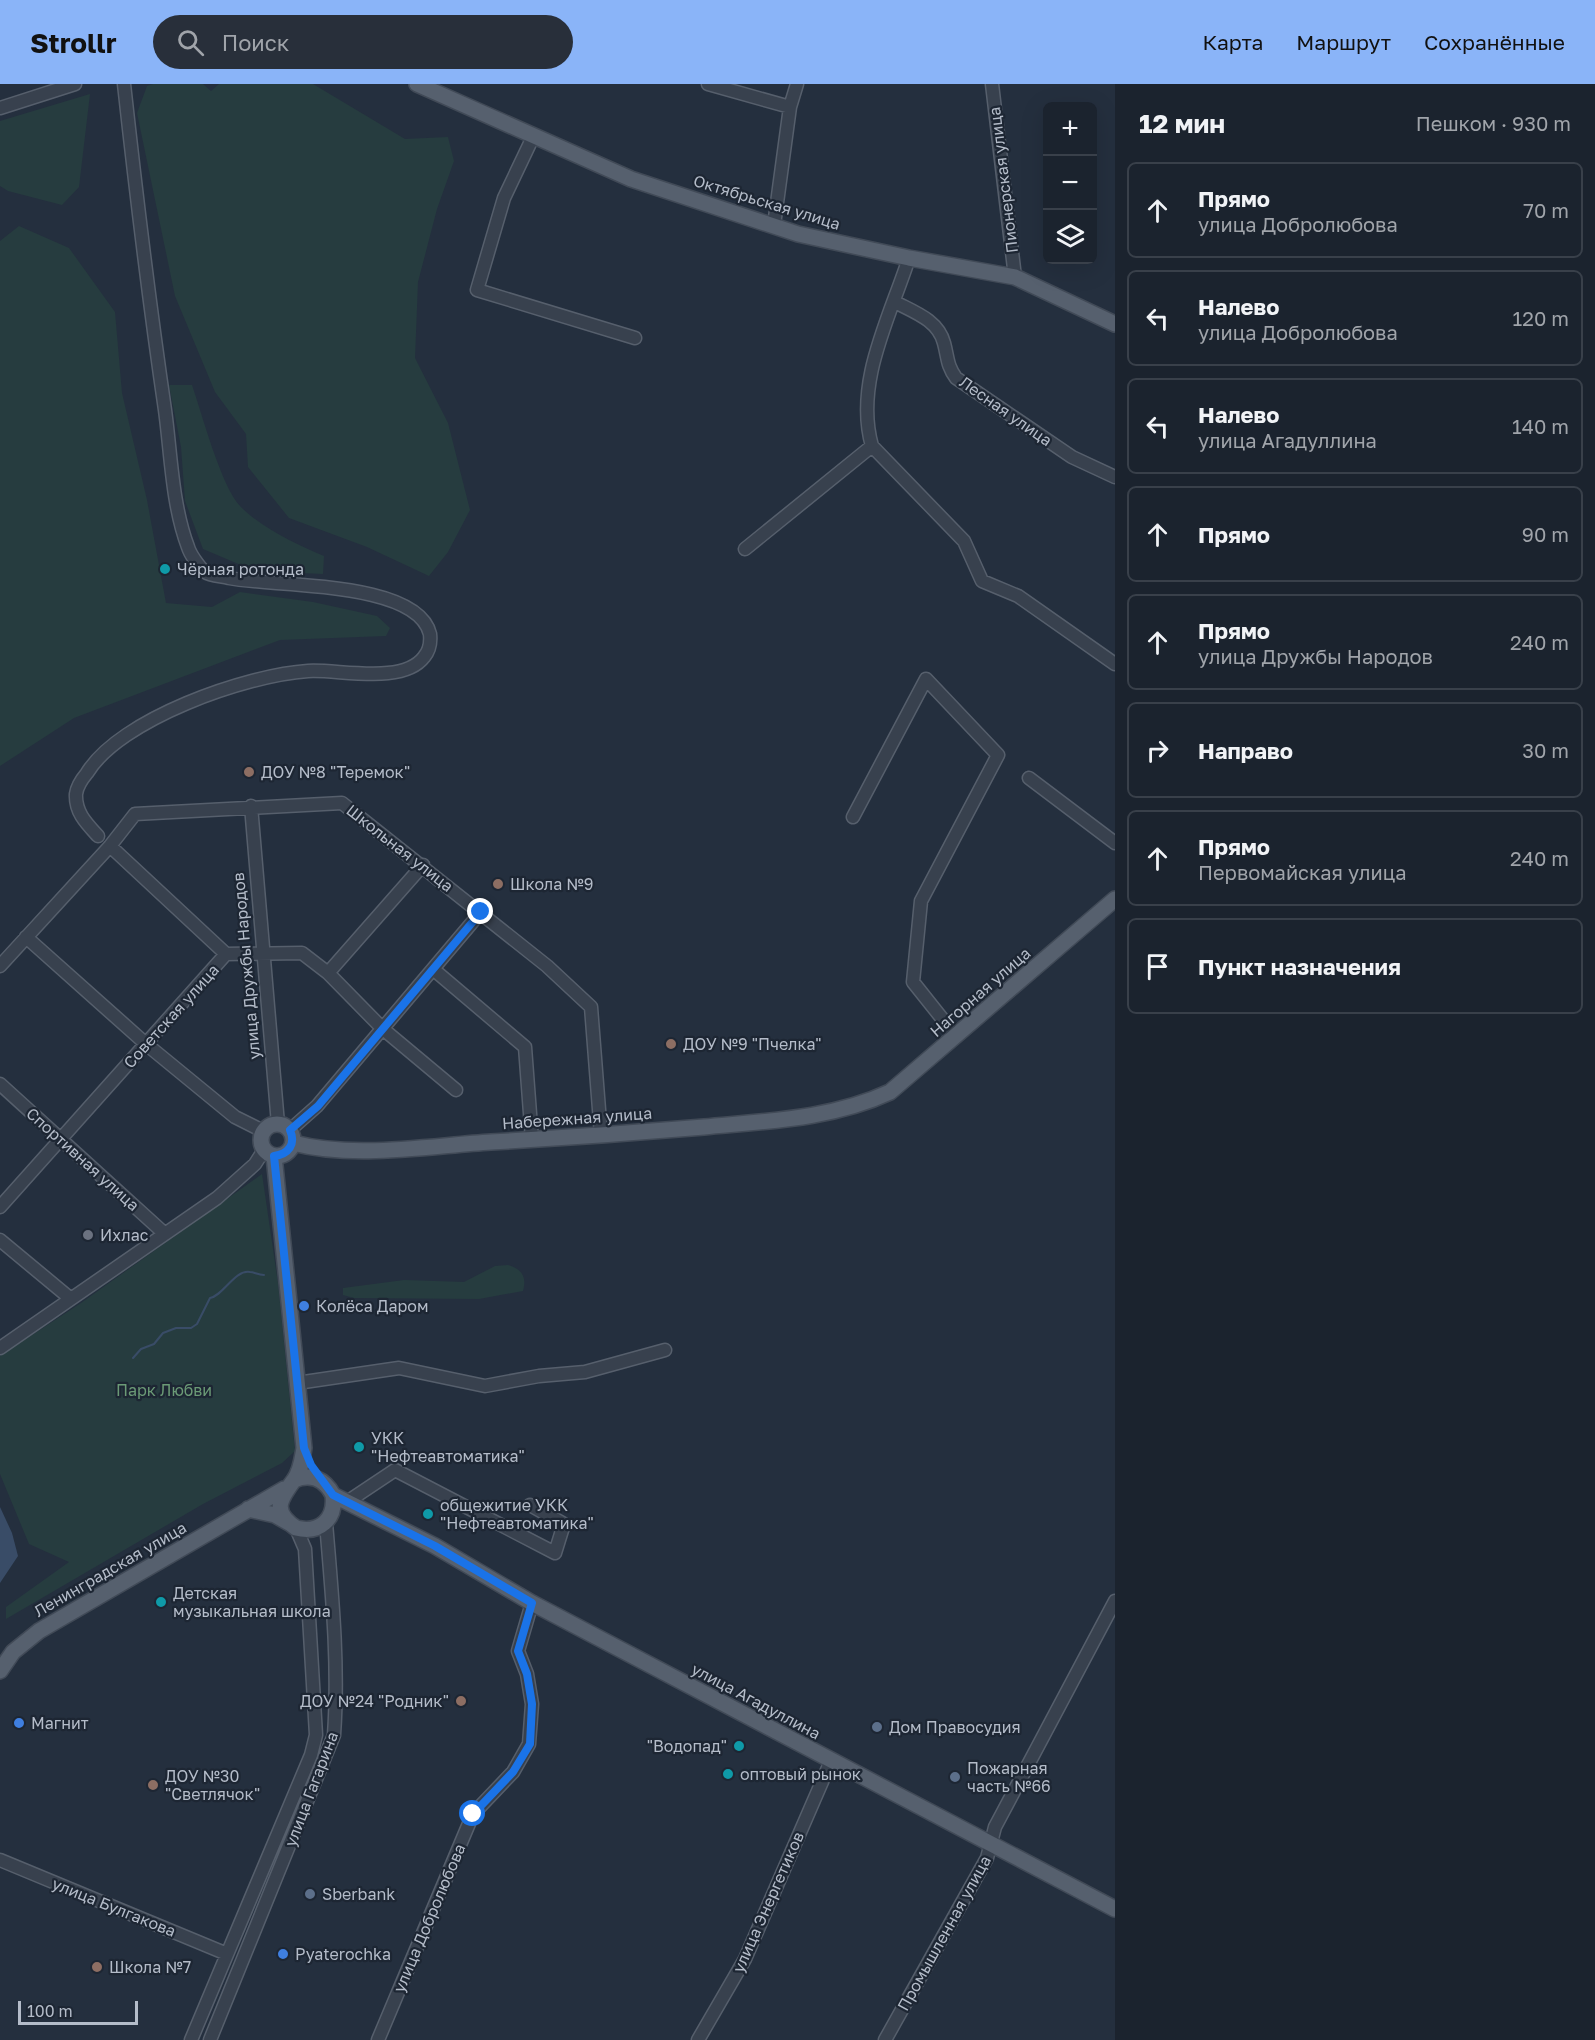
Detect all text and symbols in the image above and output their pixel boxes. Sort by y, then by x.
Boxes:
search box [153,15,573,69]
text: Strollr [30,26,117,59]
icon: search [174,26,207,59]
text: Поиск [222,29,289,56]
text: Карта [1202,29,1263,55]
text: Маршрут [1296,29,1391,55]
text: Сохранённые [1424,29,1565,55]
map controls [1043,102,1097,264]
button: + [1043,102,1097,156]
street label: Пионерская улица [984,106,1022,254]
text: 12 мин [1139,108,1225,139]
text: Пешком · 930 m [1416,111,1571,135]
button: − [1043,156,1097,210]
street label: Октябрьская улица [691,170,843,234]
text: Прямо [1198,185,1270,212]
icon: ahead [1141,194,1174,227]
text: 70 m [1523,198,1569,222]
button: layers [1043,210,1097,264]
text: улица Добролюбова [1198,212,1398,236]
text: Налево [1198,293,1280,320]
icon: left [1141,302,1174,335]
text: 120 m [1513,306,1569,330]
text: улица Добролюбова [1198,320,1398,344]
street label: Лесная улица [956,372,1056,450]
text: Налево [1198,401,1280,428]
icon: left [1141,410,1174,443]
text: 140 m [1512,414,1569,438]
text: улица Агадуллина [1198,428,1377,452]
icon: ahead [1141,518,1174,551]
text: Прямо [1198,521,1270,548]
text: 90 m [1522,522,1569,546]
place label: Чёрная ротонда [177,559,304,579]
marker: Чёрная ротонда [158,562,172,576]
text: Прямо [1198,617,1270,644]
icon: ahead [1141,626,1174,659]
text: 240 m [1510,630,1569,654]
text: улица Дружбы Народов [1198,644,1433,668]
icon: right [1141,734,1174,767]
text: Направо [1198,737,1293,764]
text: 30 m [1522,738,1569,762]
place label: ДОУ №8 "Теремок" [261,762,410,782]
marker: ДОУ №8 "Теремок" [242,765,256,779]
street label: Школьная улица [342,800,458,896]
text: Прямо [1198,833,1270,860]
icon: ahead [1141,842,1174,875]
text: 240 m [1510,846,1569,870]
text: Первомайская улица [1198,860,1407,884]
street label: улица Дружбы Народов [228,872,264,1060]
place label: Школа №9 [510,874,593,894]
marker: Школа №9 [491,877,505,891]
route end [467,898,493,924]
street label: Нагорная улица [926,943,1034,1041]
icon: arrive [1141,950,1174,983]
text: Пункт назначения [1198,953,1401,980]
street label: Советская улица [119,960,223,1072]
place label: ДОУ №9 "Пчелка" [683,1034,822,1054]
marker: ДОУ №9 "Пчелка" [664,1037,678,1051]
street label: Спортивная улица [22,1103,144,1215]
street label: Набережная улица [501,1103,653,1133]
place label: Ихлас [100,1225,149,1245]
marker: Ихлас [81,1228,95,1242]
place label: Колёса Даром [316,1296,428,1316]
marker: Колёса Даром [297,1299,311,1313]
park label: Парк Любви [116,1380,212,1400]
place label: УКК "Нефтеавтоматика" [371,1428,525,1466]
marker: УКК "Нефтеавтоматика" [352,1440,366,1454]
place label: общежитие УКК "Нефтеавтоматика" [440,1495,594,1533]
marker: общежитие УКК "Нефтеавтоматика" [421,1507,435,1521]
street label: Ленинградская улица [30,1517,190,1621]
place label: Детская музыкальная школа [173,1583,331,1621]
marker: Детская музыкальная школа [154,1595,168,1609]
street label: улица Агадуллина [688,1659,824,1743]
place label: ДОУ №24 "Родник" [300,1691,449,1711]
marker: ДОУ №24 "Родник" [454,1694,468,1708]
place label: Магнит [31,1713,89,1733]
marker: Магнит [12,1716,26,1730]
place label: Дом Правосудия [889,1717,1021,1737]
marker: Дом Правосудия [870,1720,884,1734]
street label: улица Гагарина [280,1729,342,1849]
place label: "Водопад" [647,1736,727,1756]
marker: "Водопад" [732,1739,746,1753]
place label: Пожарная часть №66 [967,1758,1051,1796]
place label: оптовый рынок [740,1764,861,1784]
place label: ДОУ №30 "Светлячок" [165,1766,260,1804]
marker: оптовый рынок [721,1767,735,1781]
marker: Пожарная часть №66 [948,1770,962,1784]
marker: ДОУ №30 "Светлячок" [146,1778,160,1792]
route start [459,1800,485,1826]
street label: улица Энергетиков [728,1828,808,1976]
street label: улица Добролюбова [389,1841,469,1995]
street label: Промышленная улица [893,1852,995,2014]
street label: улица Булгакова [49,1873,179,1941]
place label: Sberbank [322,1884,395,1904]
marker: Sberbank [303,1887,317,1901]
place label: Pyaterochka [295,1944,391,1964]
marker: Pyaterochka [276,1947,290,1961]
place label: Школа №7 [109,1957,191,1977]
marker: Школа №7 [90,1960,104,1974]
scale bar [18,1998,138,2026]
text: 100 m [27,2001,73,2021]

